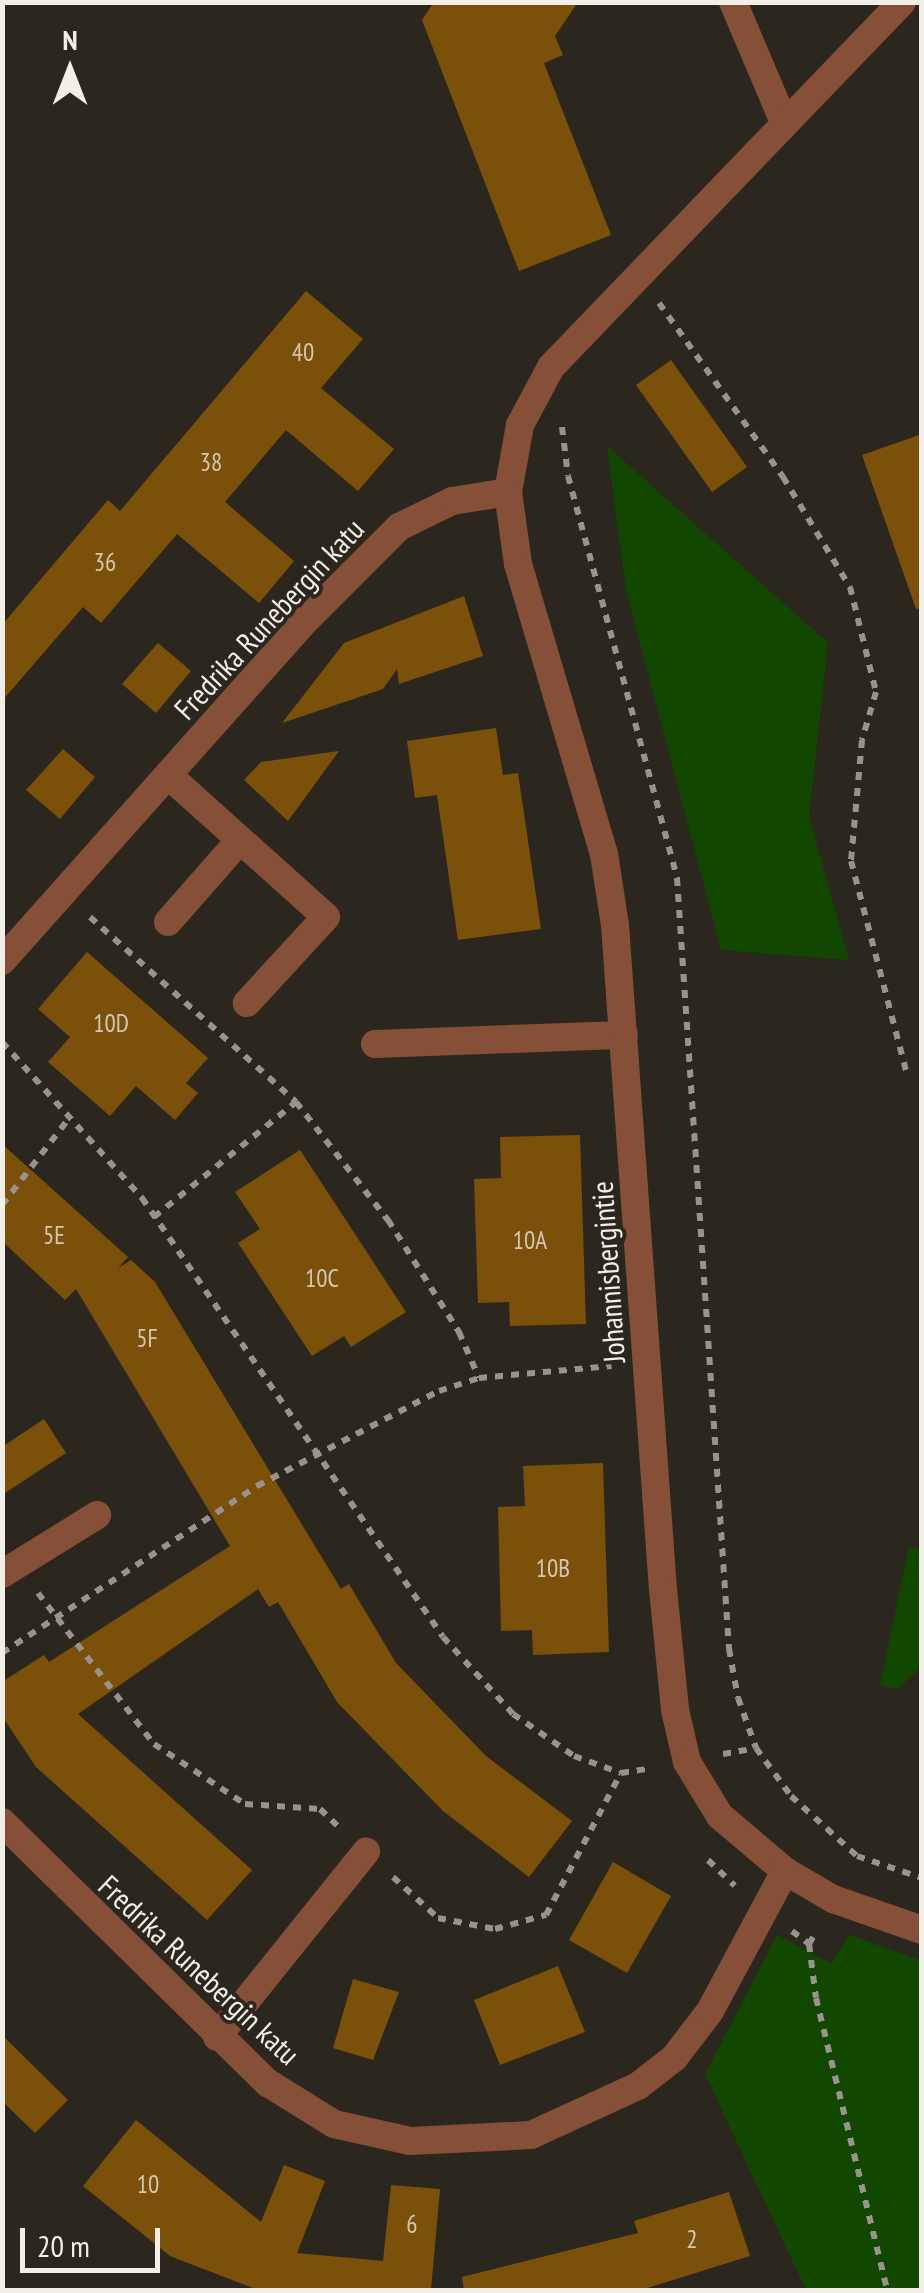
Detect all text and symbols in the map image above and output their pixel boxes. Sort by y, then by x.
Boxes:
north arrow [20,20,120,120]
text: N [62,21,78,58]
house number: 40 [292,337,314,367]
house number: 38 [200,447,222,477]
street label: Fredrika Runebergin katu [167,511,371,727]
house number: 36 [94,547,116,577]
house number: 10D [93,1008,129,1038]
street label: Johannisbergintie [584,1180,632,1364]
house number: 5E [43,1220,65,1250]
house number: 10A [513,1225,547,1255]
house number: 10C [305,1263,339,1293]
house number: 5F [136,1323,158,1353]
house number: 10B [536,1553,570,1583]
street label: Fredrika Runebergin katu [91,1868,307,2072]
house number: 10 [137,2169,159,2199]
scale bar [25,2208,165,2270]
house number: 6 [406,2209,418,2239]
house number: 2 [686,2224,698,2254]
text: 20 m [37,2226,90,2265]

